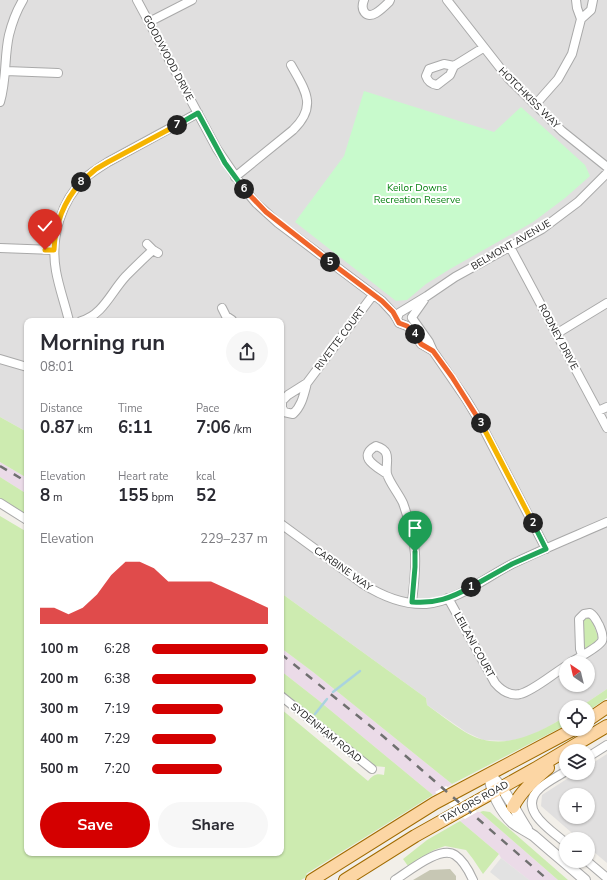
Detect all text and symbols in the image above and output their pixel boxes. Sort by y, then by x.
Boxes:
street label: GOODWOOD DRIVE [139,13,197,104]
street label: HOTCHKISS WAY [495,64,563,132]
pin: 7 [167,115,187,135]
text: 7 [174,117,180,132]
pin: 8 [71,172,91,192]
text: 8 [78,174,84,189]
pin: 6 [234,179,254,199]
text: 6 [241,181,247,196]
park label: Keilor Downs Recreation Reserve [374,181,460,207]
pin [28,209,62,250]
icon: check [34,215,56,237]
street label: BELMONT AVENUE [468,216,554,274]
pin: 5 [320,252,340,272]
text: 5 [327,254,333,269]
street label: RODNEY DRIVE [535,302,581,373]
street label: RIVETTE COURT [311,304,369,374]
pin: 4 [405,324,425,344]
text: 4 [412,326,418,341]
text: Morning run [40,328,165,358]
button: share [226,331,268,373]
text: 08:01 [40,358,74,376]
text: Distance [40,401,83,416]
text: Time [118,401,142,416]
text: Pace [196,401,219,416]
pin: 3 [471,413,491,433]
text: 3 [478,415,484,430]
text: 0.87 [40,416,75,439]
text: 6:11 [118,416,153,439]
text: 7:06 [196,416,231,439]
text: km [75,422,93,437]
text: /km [231,422,252,437]
text: Elevation [40,469,86,484]
text: Heart rate [118,469,168,484]
text: kcal [196,469,216,484]
text: 8 [40,484,50,507]
text: 155 [118,484,149,507]
text: 52 [196,484,216,507]
text: m [50,490,62,505]
text: bpm [149,490,174,505]
pin [398,511,432,552]
pin: 2 [523,513,543,533]
text: 2 [530,515,536,530]
icon: arrive [404,517,426,539]
text: Elevation [40,530,94,548]
text: 229–237 m [200,530,268,548]
street label: CARBINE WAY [311,544,376,595]
pin: 1 [461,577,481,597]
text: 1 [468,579,474,594]
street label: LEILANI COURT [450,610,498,680]
text: 100 m [40,640,78,658]
text: 6:28 [104,640,130,658]
north arrow [559,656,595,692]
map controls [559,656,595,868]
text: 200 m [40,670,78,688]
text: 6:38 [104,670,130,688]
text: 300 m [40,700,78,718]
text: 7:19 [104,700,130,718]
street label: SYDENHAM ROAD [288,700,364,766]
button: locate [559,700,595,736]
text: 400 m [40,730,78,748]
text: 7:29 [104,730,130,748]
button: layers [559,744,595,780]
text: 500 m [40,760,78,778]
text: 7:20 [104,760,130,778]
street label: TAYLORS ROAD [439,778,511,826]
button: + [559,788,595,824]
button: Save [40,802,150,848]
button: Share [158,802,268,848]
button: − [559,832,595,868]

